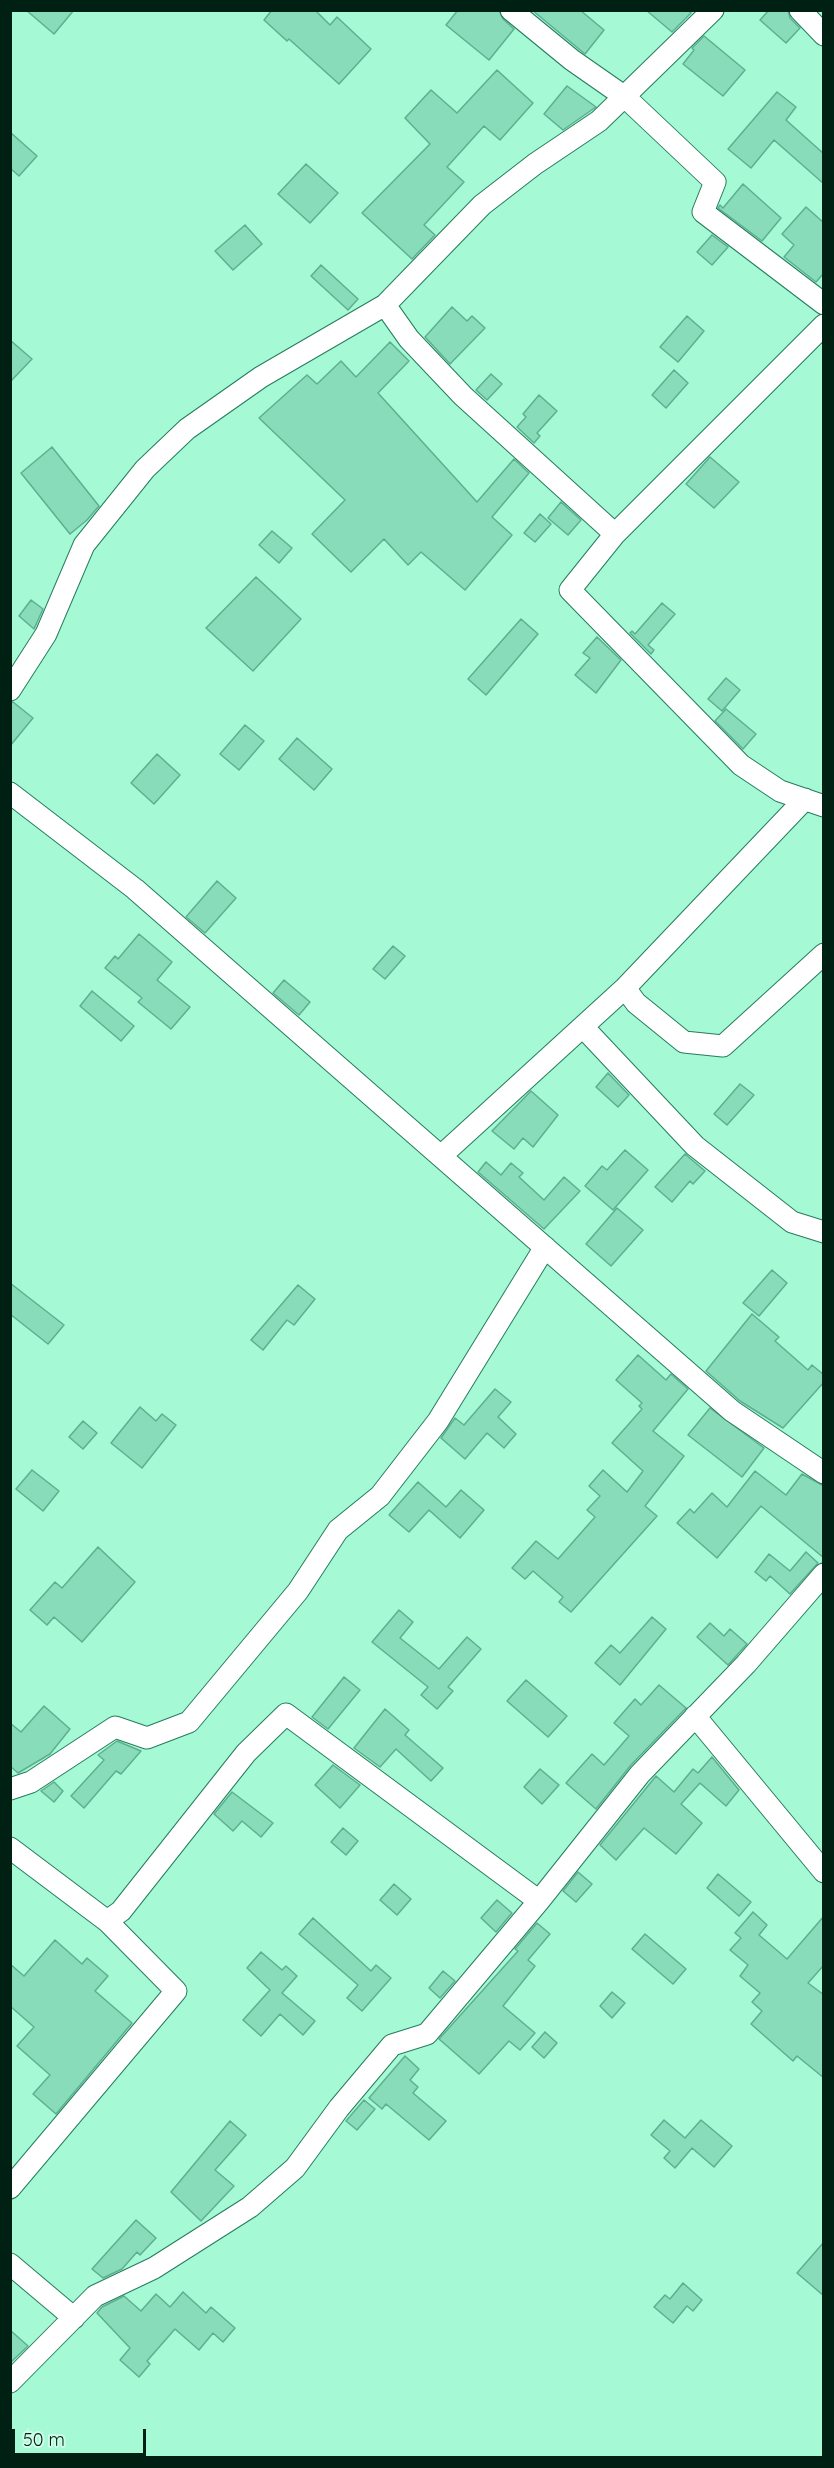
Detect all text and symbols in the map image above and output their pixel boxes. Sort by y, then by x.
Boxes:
scale bar [15,2417,148,2455]
text: 50 m [23,2428,65,2451]

